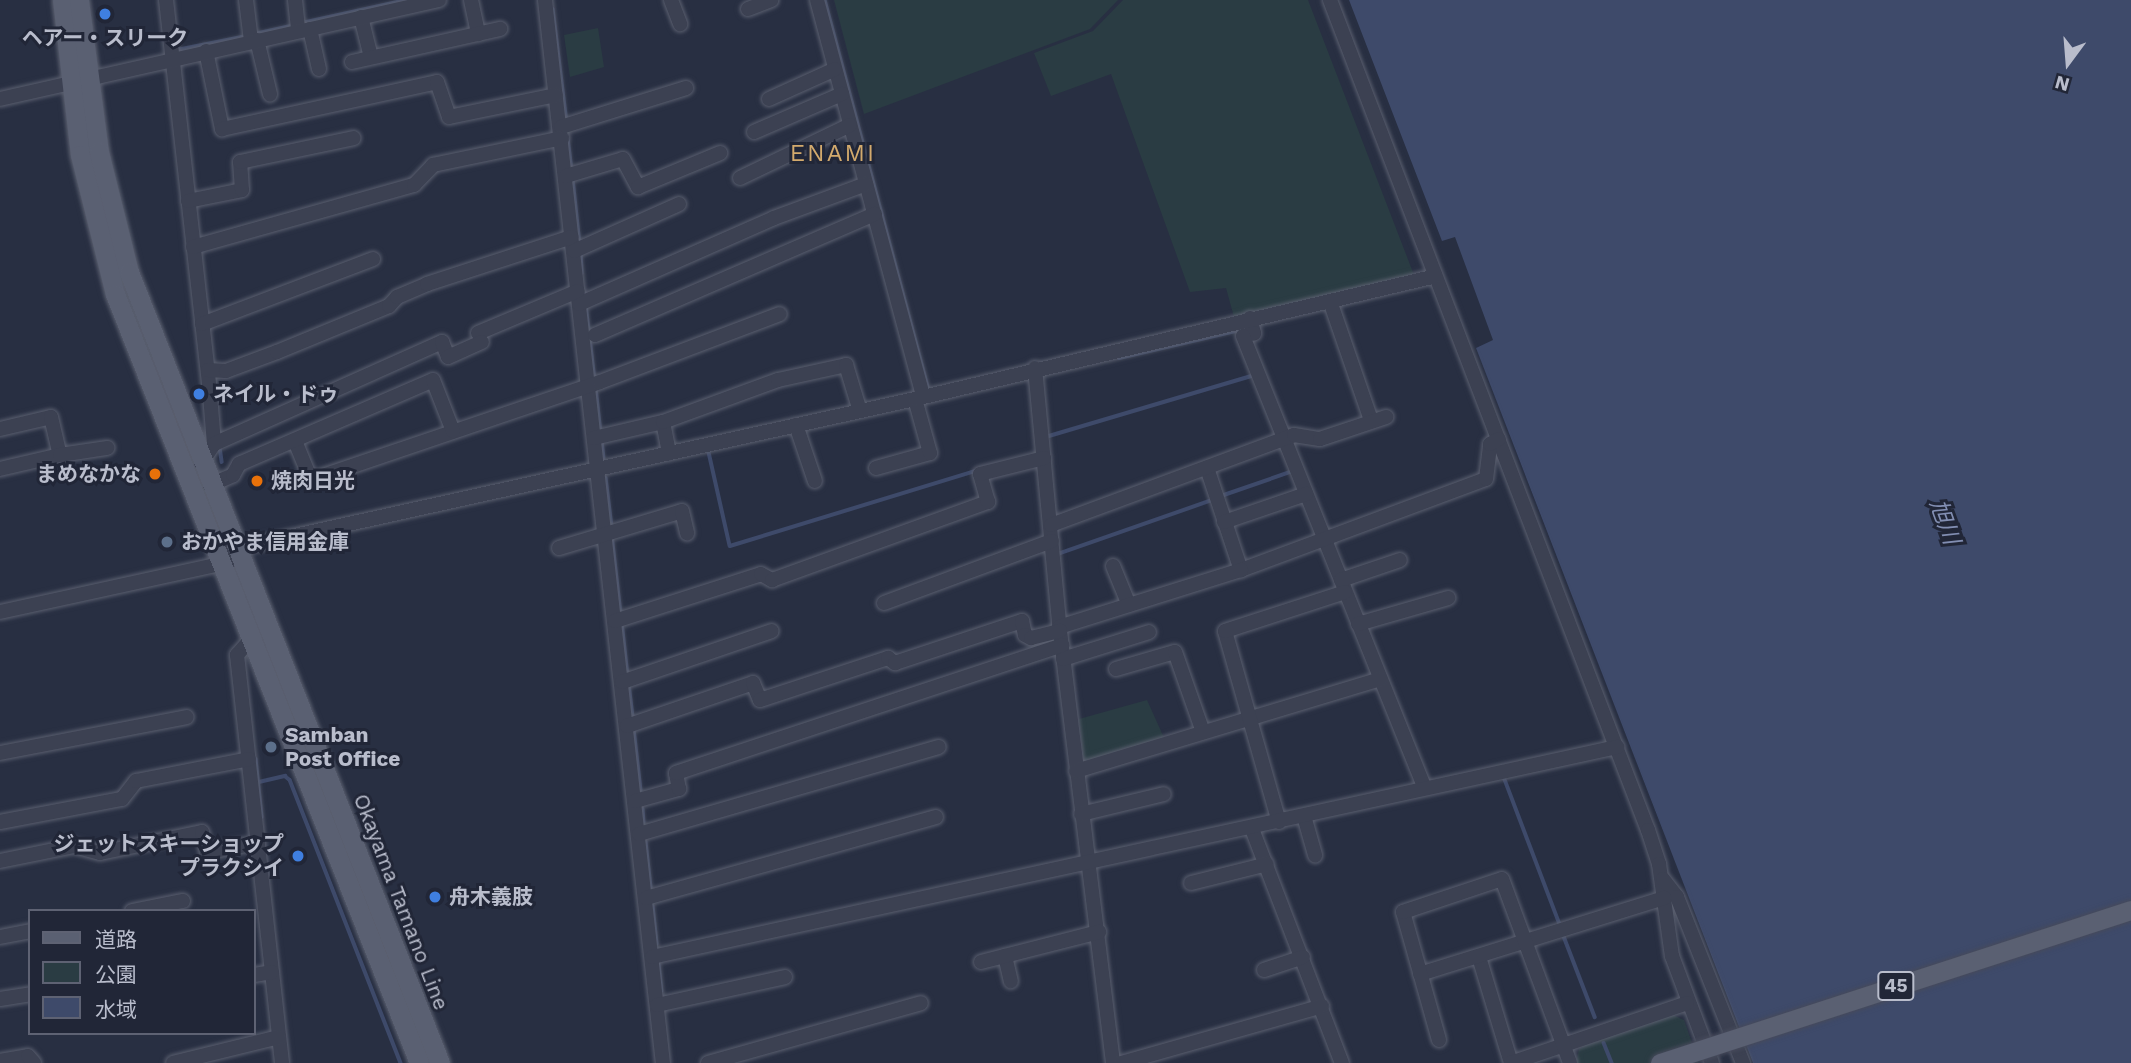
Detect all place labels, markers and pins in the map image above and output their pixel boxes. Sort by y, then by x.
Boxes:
marker: ヘアー・スリーク [97,6,113,22]
place label: ヘアー・スリーク [22,25,188,51]
place label: ネイル・ドゥ [213,381,339,407]
marker: ネイル・ドゥ [191,386,207,402]
place label: まめなかな [36,461,141,487]
marker: まめなかな [147,466,163,482]
place label: 焼肉日光 [271,468,355,494]
marker: 焼肉日光 [249,473,265,489]
place label: おかやま信用金庫 [181,529,349,555]
marker: おかやま信用金庫 [159,534,175,550]
place label: Samban Post Office [285,722,400,772]
marker: Samban Post Office [263,739,279,755]
place label: ジェットスキーショップ プラクシイ [53,831,284,881]
marker: ジェットスキーショップ プラクシイ [290,848,306,864]
place label: 舟木義肢 [449,884,533,910]
marker: 舟木義肢 [427,889,443,905]

